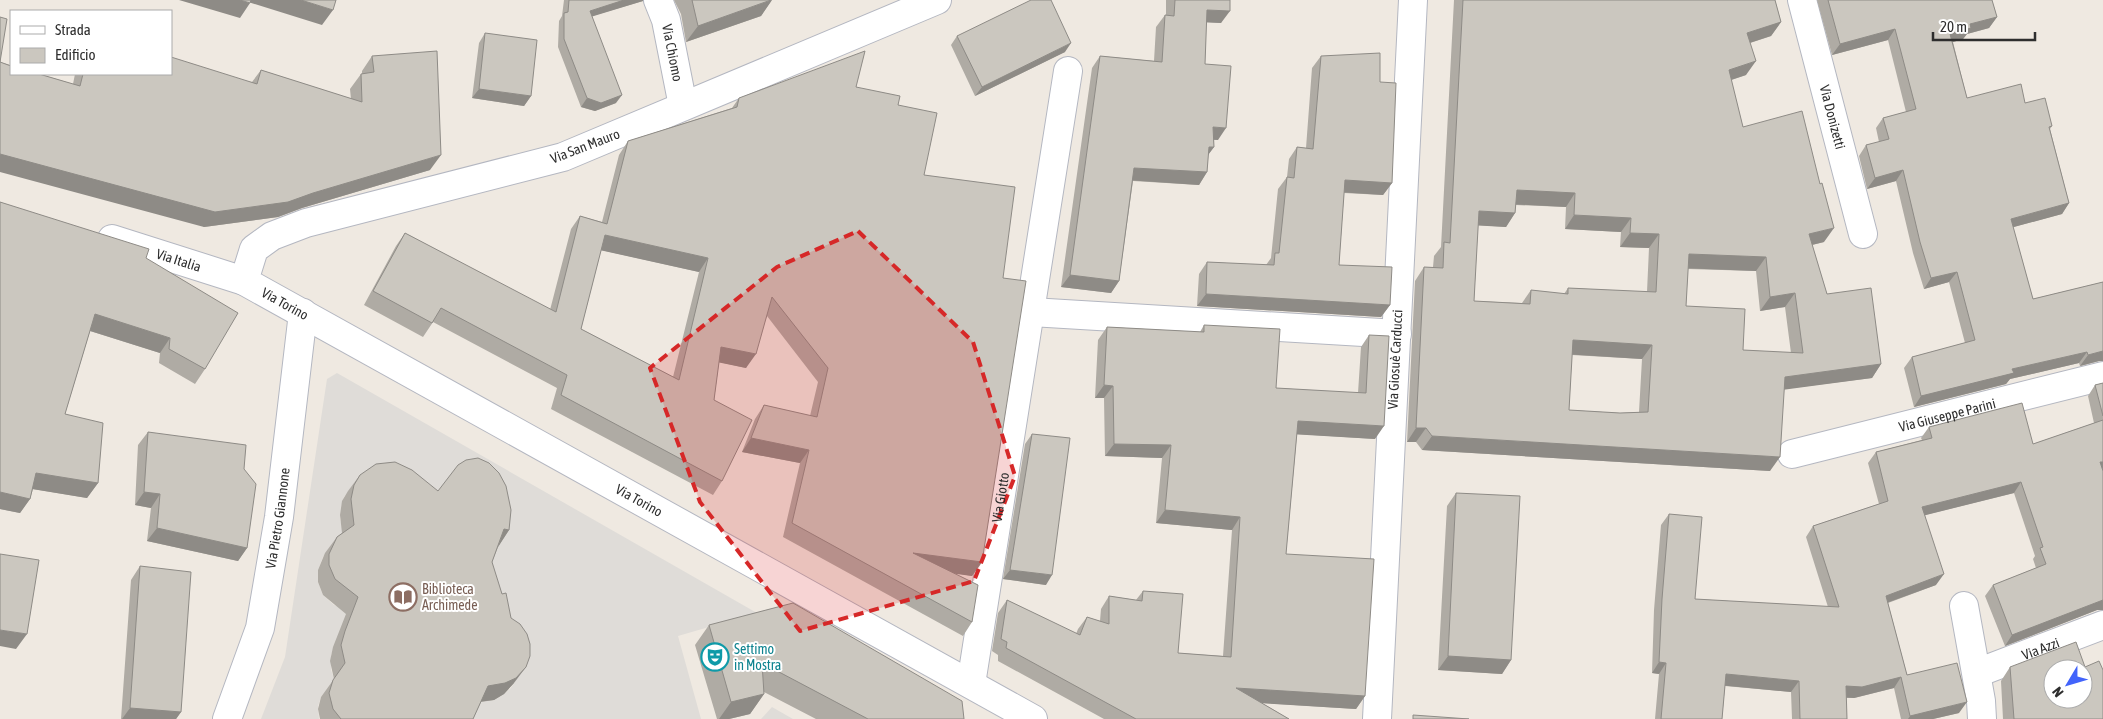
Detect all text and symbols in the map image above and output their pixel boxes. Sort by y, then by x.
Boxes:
legend [10,10,172,75]
scale bar [1933,10,2036,42]
text: 20 m [1940,18,1967,35]
text: Strada [55,21,91,38]
street label: Via Chiomo [659,23,686,83]
text: Edificio [55,46,96,63]
street label: Via Donizetti [1817,83,1849,151]
street label: Via San Mauro [548,125,622,167]
street label: Via Italia [154,246,203,275]
street label: Via Torino [259,284,311,323]
street label: Via Giosuè Carducci [1385,309,1405,410]
street label: Via Giuseppe Parini [1897,395,1997,435]
street label: Via Pietro Giannone [262,467,293,570]
street label: Via Giotto [989,471,1012,523]
street label: Via Torino [613,481,665,520]
place label: Biblioteca Archimede [422,581,478,613]
library icon: Biblioteca Archimede [388,582,418,612]
street label: Via Azzi [2020,634,2061,663]
place label: Settimo in Mostra [734,641,781,673]
theatre icon: Settimo in Mostra [700,642,730,672]
north arrow [2043,659,2093,709]
text: N [2049,684,2067,700]

